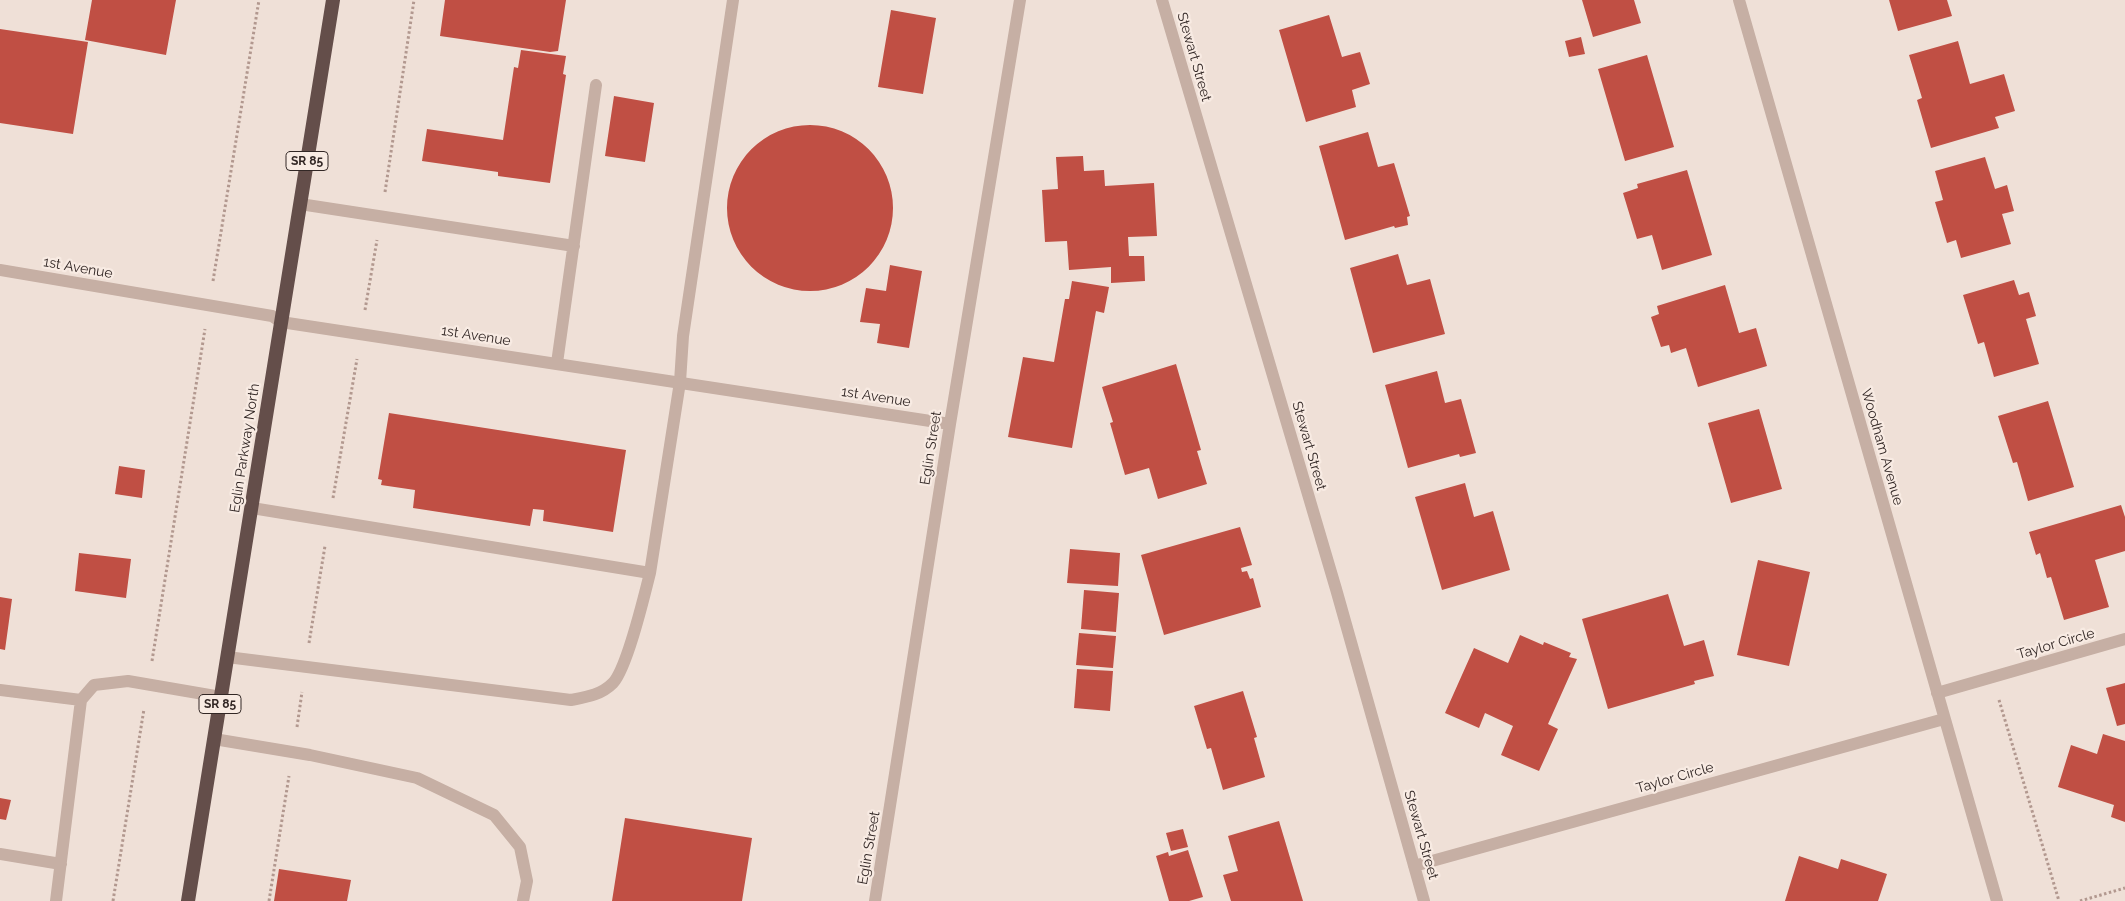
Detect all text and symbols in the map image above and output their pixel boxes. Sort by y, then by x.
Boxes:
street label: Stewart Street [1173,11,1215,103]
road number: SR 85 [286,152,328,170]
street label: 1st Avenue [42,254,114,282]
street label: 1st Avenue [440,322,512,350]
street label: Eglin Parkway North [226,382,264,514]
street label: 1st Avenue [840,383,912,411]
street label: Woodham Avenue [1857,387,1907,507]
street label: Stewart Street [1288,400,1330,492]
street label: Eglin Street [917,410,945,486]
street label: Taylor Circle [2015,625,2097,663]
road number: SR 85 [199,694,241,714]
street label: Taylor Circle [1634,759,1716,797]
street label: Stewart Street [1400,789,1442,881]
street label: Eglin Street [854,810,884,886]

